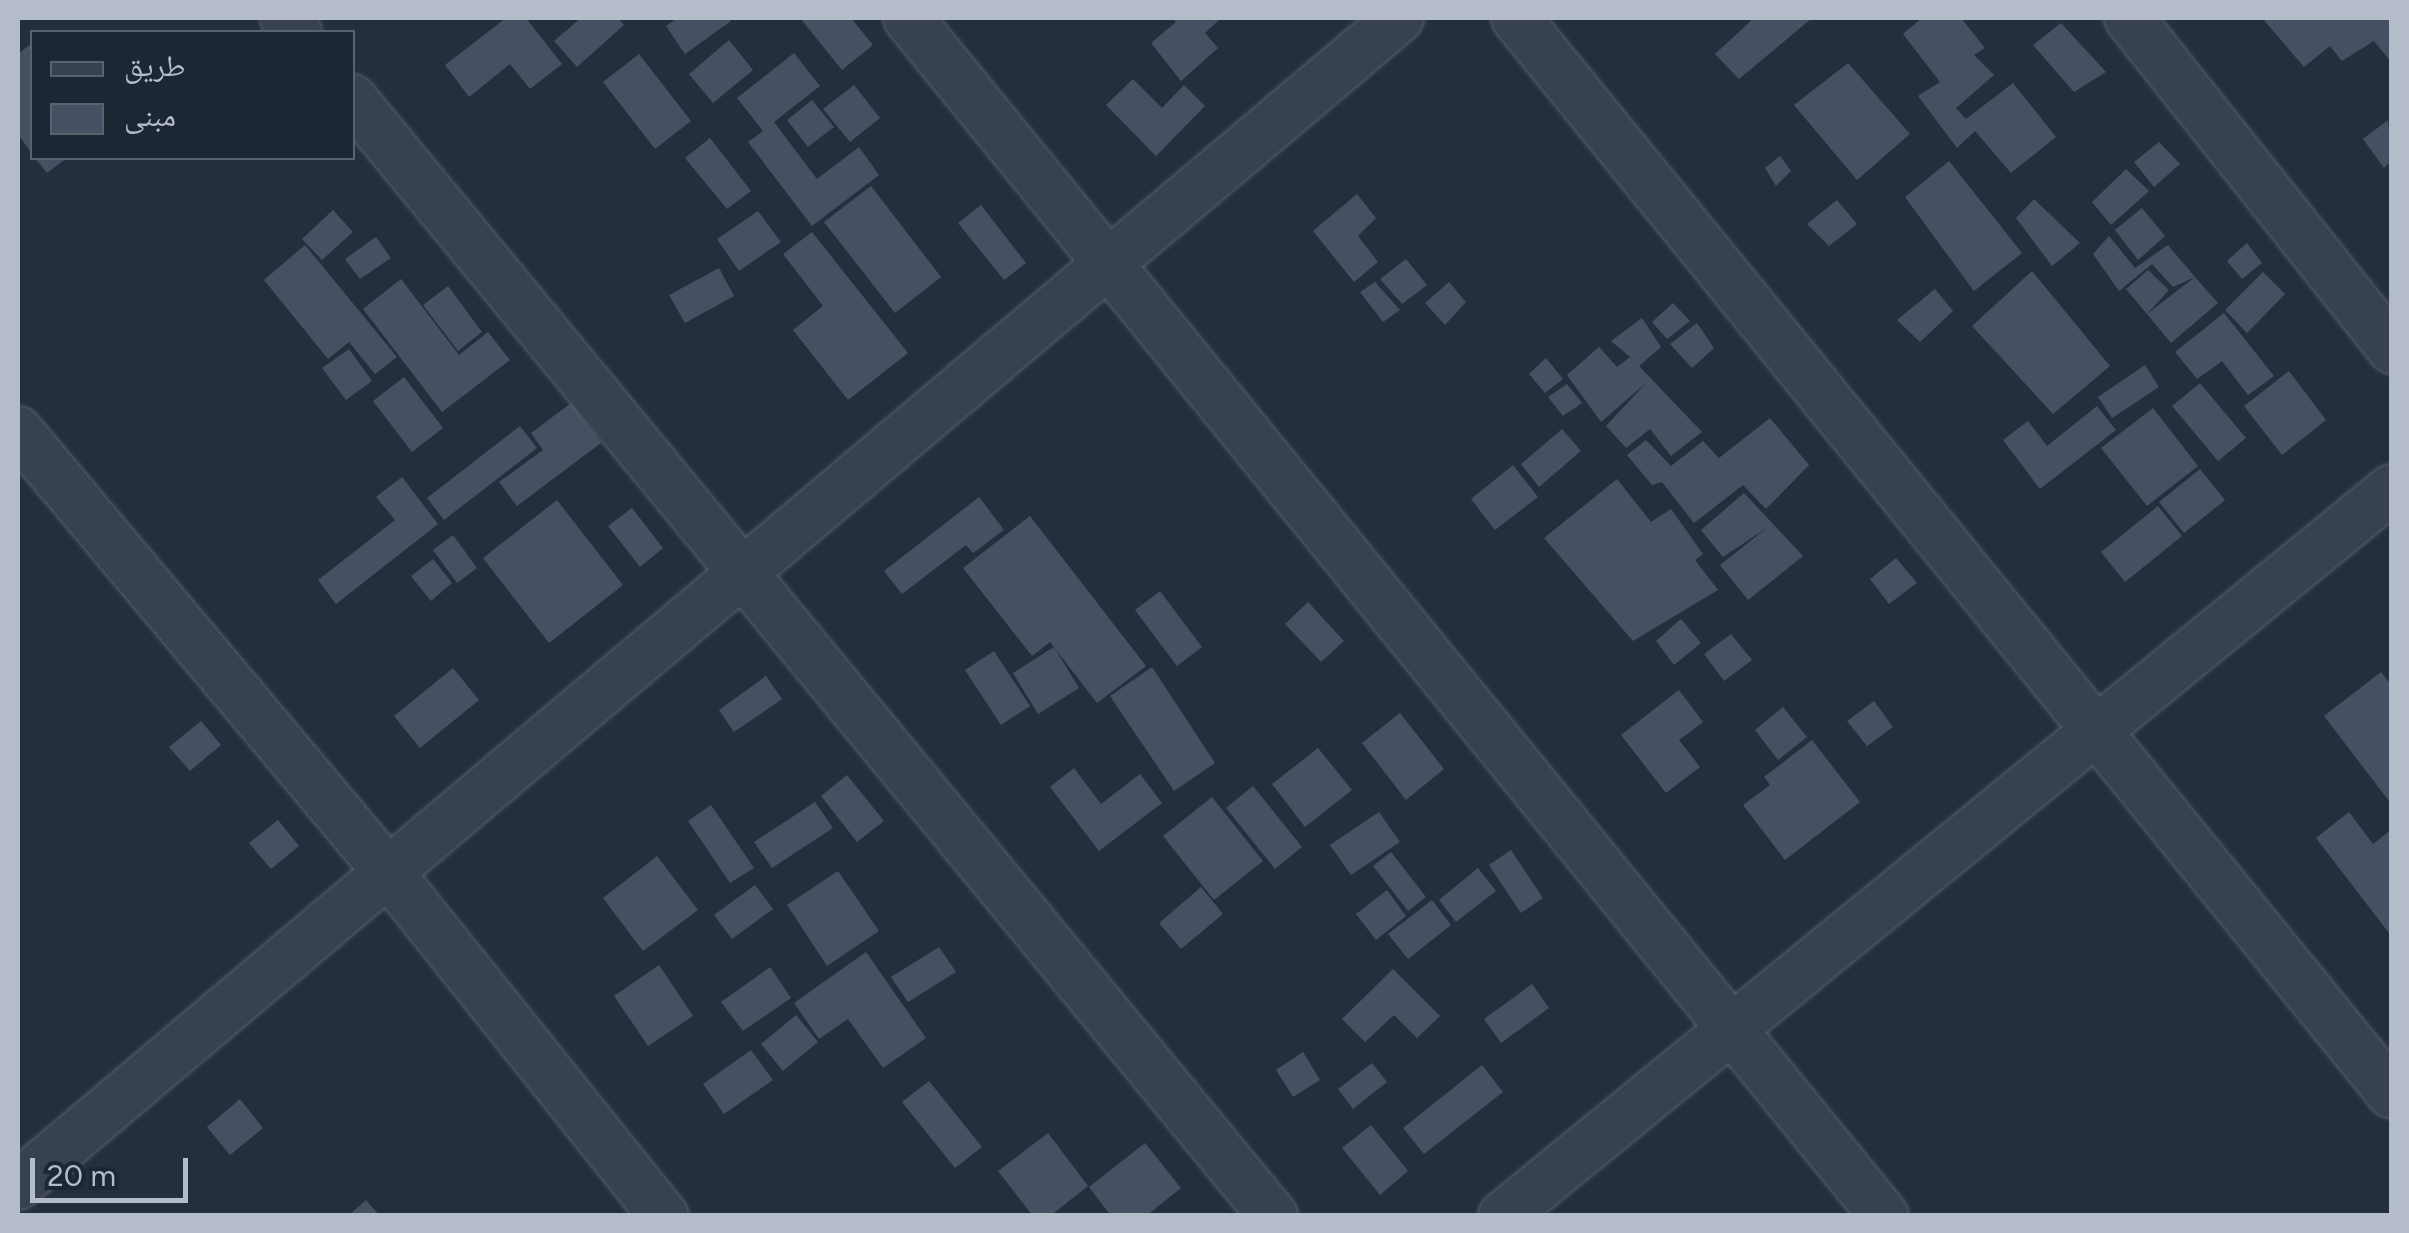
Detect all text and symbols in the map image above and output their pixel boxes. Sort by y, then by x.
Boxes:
legend [30,30,355,160]
text: طريق [124,47,185,84]
text: مبنى [124,97,176,134]
scale bar [35,1138,192,1200]
text: 20 m [47,1157,116,1194]

